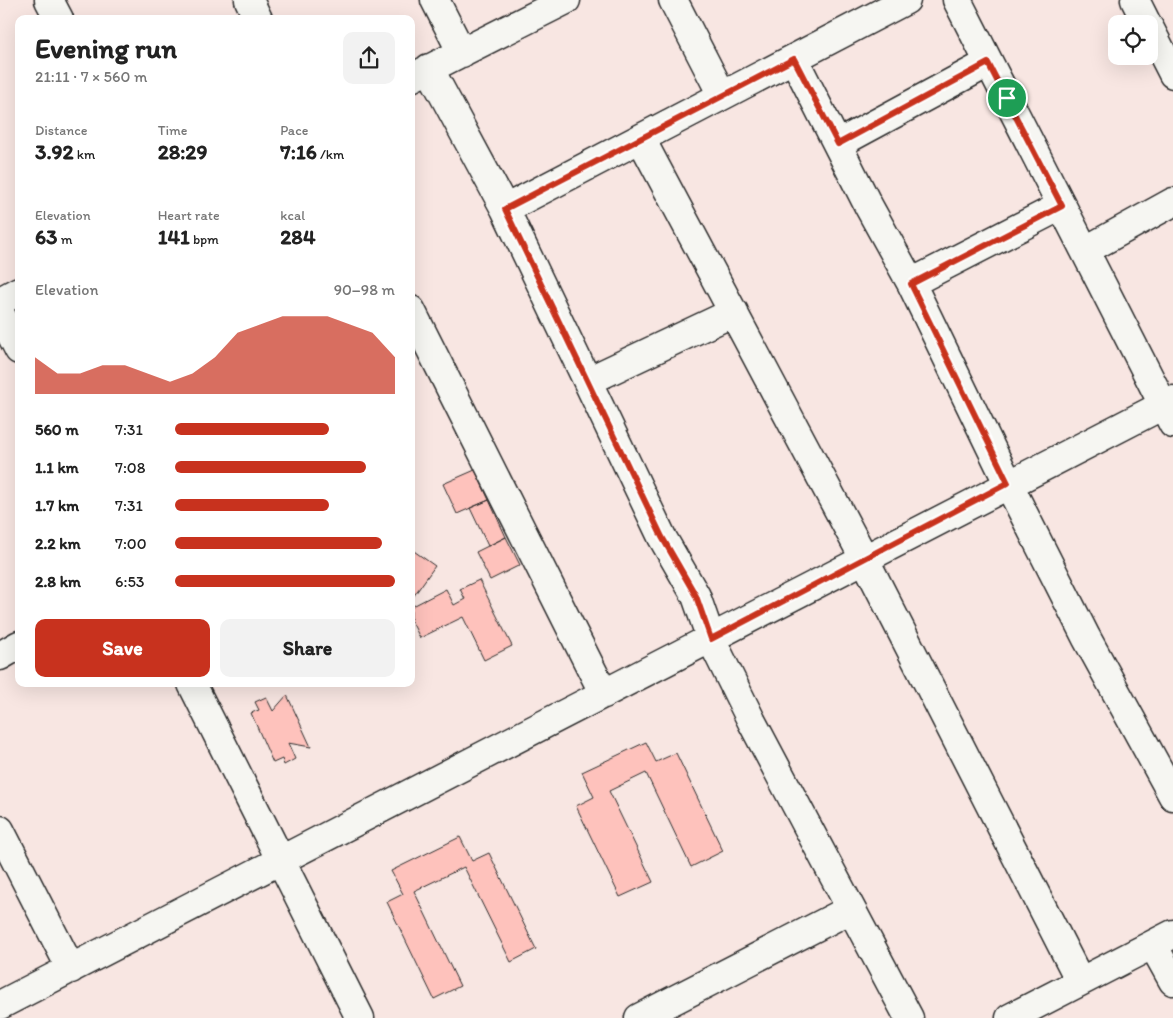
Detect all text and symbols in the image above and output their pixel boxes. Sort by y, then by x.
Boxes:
map controls [1108,15,1158,65]
button: locate [1108,15,1158,65]
text: Evening run [35,31,177,65]
button: share [343,32,395,84]
text: 21:11 · 7 × 560 m [35,67,147,86]
pin [986,77,1028,119]
icon: arrive [993,84,1021,112]
text: Distance [35,122,87,139]
text: Time [158,122,188,139]
text: Pace [280,122,308,139]
text: 3.92 [35,139,74,164]
text: 28:29 [158,139,207,164]
text: 7:16 [280,139,317,164]
text: km [74,146,95,163]
text: /km [317,146,344,163]
text: Elevation [35,207,91,224]
text: Heart rate [158,207,220,224]
text: kcal [280,207,305,224]
text: 63 [35,224,58,249]
text: 141 [158,224,190,249]
text: 284 [280,224,316,249]
text: m [58,231,73,248]
text: bpm [190,231,219,248]
text: Elevation [35,280,99,299]
text: 90–98 m [334,280,395,299]
text: 560 m [35,420,79,439]
text: 7:31 [115,420,143,439]
text: 1.1 km [35,458,79,477]
text: 7:08 [115,458,145,477]
text: 1.7 km [35,496,79,515]
text: 7:31 [115,496,143,515]
text: 2.2 km [35,534,81,553]
text: 7:00 [115,534,147,553]
text: 2.8 km [35,572,81,591]
text: 6:53 [115,572,145,591]
button: Save [35,619,210,677]
button: Share [220,619,395,677]

